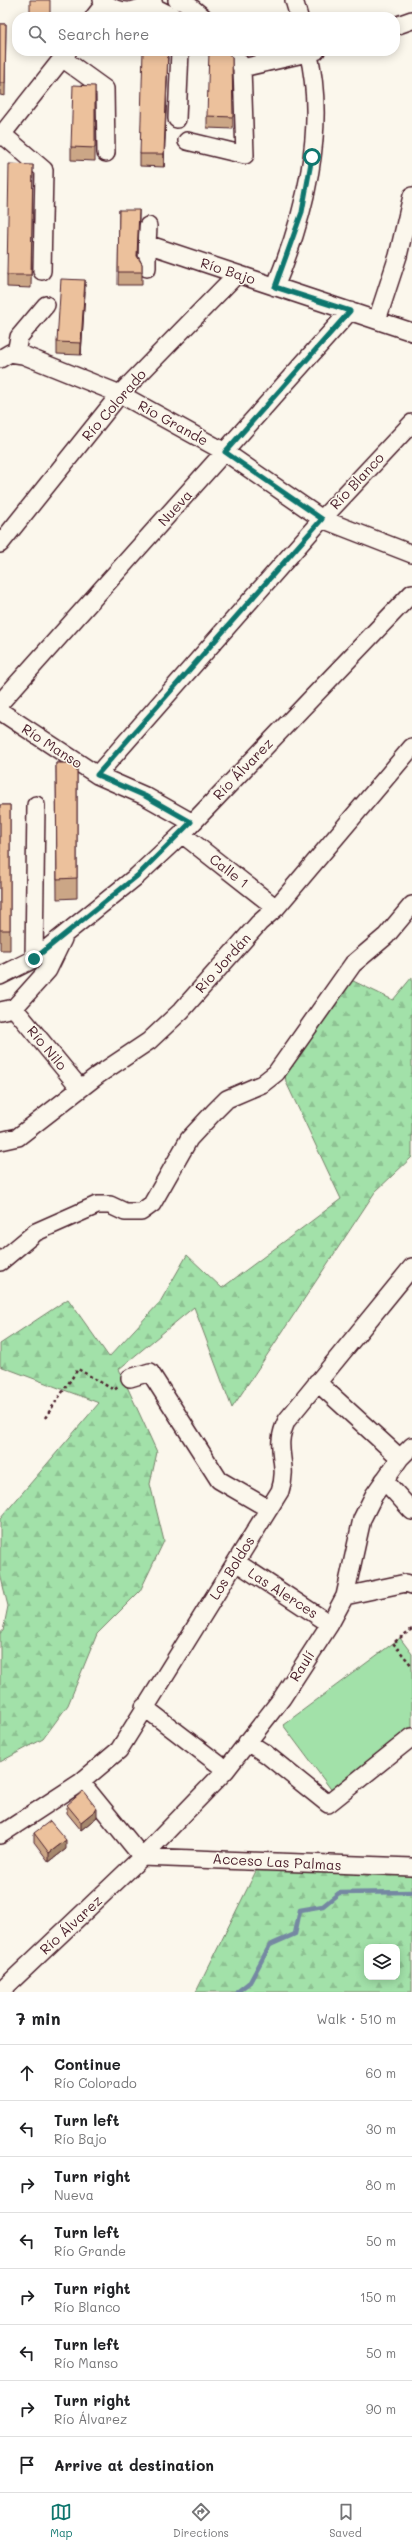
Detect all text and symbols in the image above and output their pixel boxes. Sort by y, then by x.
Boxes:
search box [12,12,400,56]
icon: search [26,23,48,45]
text: Search here [58,24,149,44]
route start [303,148,321,166]
street label: Río Bajo [198,253,258,288]
street label: Río Colorado [77,365,150,445]
street label: Río Grande [135,395,212,450]
street label: Río Blanco [325,448,388,513]
street label: Nueva [153,485,196,530]
street label: Río Manso [18,719,86,772]
street label: Río Álvarez [208,734,277,804]
street label: Calle 1 [206,849,253,892]
street label: Río Jordán [191,929,255,997]
route end [25,950,43,968]
street label: Río Nilo [23,1021,72,1074]
street label: Los Boldos [205,1532,259,1603]
street label: Las Alerces [245,1563,322,1622]
street label: Raulí [285,1647,319,1685]
street label: Acceso Las Palmas [212,1849,342,1874]
street label: Río Álvarez [35,1891,106,1959]
map controls [364,1944,400,1980]
button: layers [364,1944,400,1980]
text: 7 min [16,2007,61,2029]
text: Walk · 510 m [316,2010,396,2027]
text: Continue [54,2054,121,2074]
icon: ahead [16,2062,38,2084]
text: 60 m [366,2064,396,2081]
text: Río Colorado [54,2074,137,2091]
text: Turn left [54,2110,119,2130]
icon: left [16,2118,38,2140]
text: 30 m [366,2120,396,2137]
text: Río Bajo [54,2130,107,2147]
text: Turn right [54,2166,131,2186]
icon: right [16,2174,38,2196]
text: 80 m [366,2176,396,2193]
text: Nueva [54,2186,94,2203]
text: Turn left [54,2222,119,2242]
icon: left [16,2230,38,2252]
text: 50 m [366,2232,396,2249]
text: Río Grande [54,2242,126,2259]
text: Turn right [54,2278,131,2298]
icon: right [16,2286,38,2308]
text: 150 m [360,2288,396,2305]
text: Río Blanco [54,2298,120,2315]
text: Turn left [54,2334,119,2354]
icon: left [16,2342,38,2364]
text: 50 m [366,2344,396,2361]
text: Río Manso [54,2354,118,2371]
text: Turn right [54,2390,131,2410]
icon: right [16,2398,38,2420]
text: 90 m [366,2400,396,2417]
text: Río Álvarez [54,2410,127,2427]
icon: arrive [16,2454,38,2476]
text: Arrive at destination [54,2455,214,2475]
tab: Map [50,2501,73,2540]
tab: Directions [173,2501,229,2540]
tab: Saved [329,2501,362,2540]

